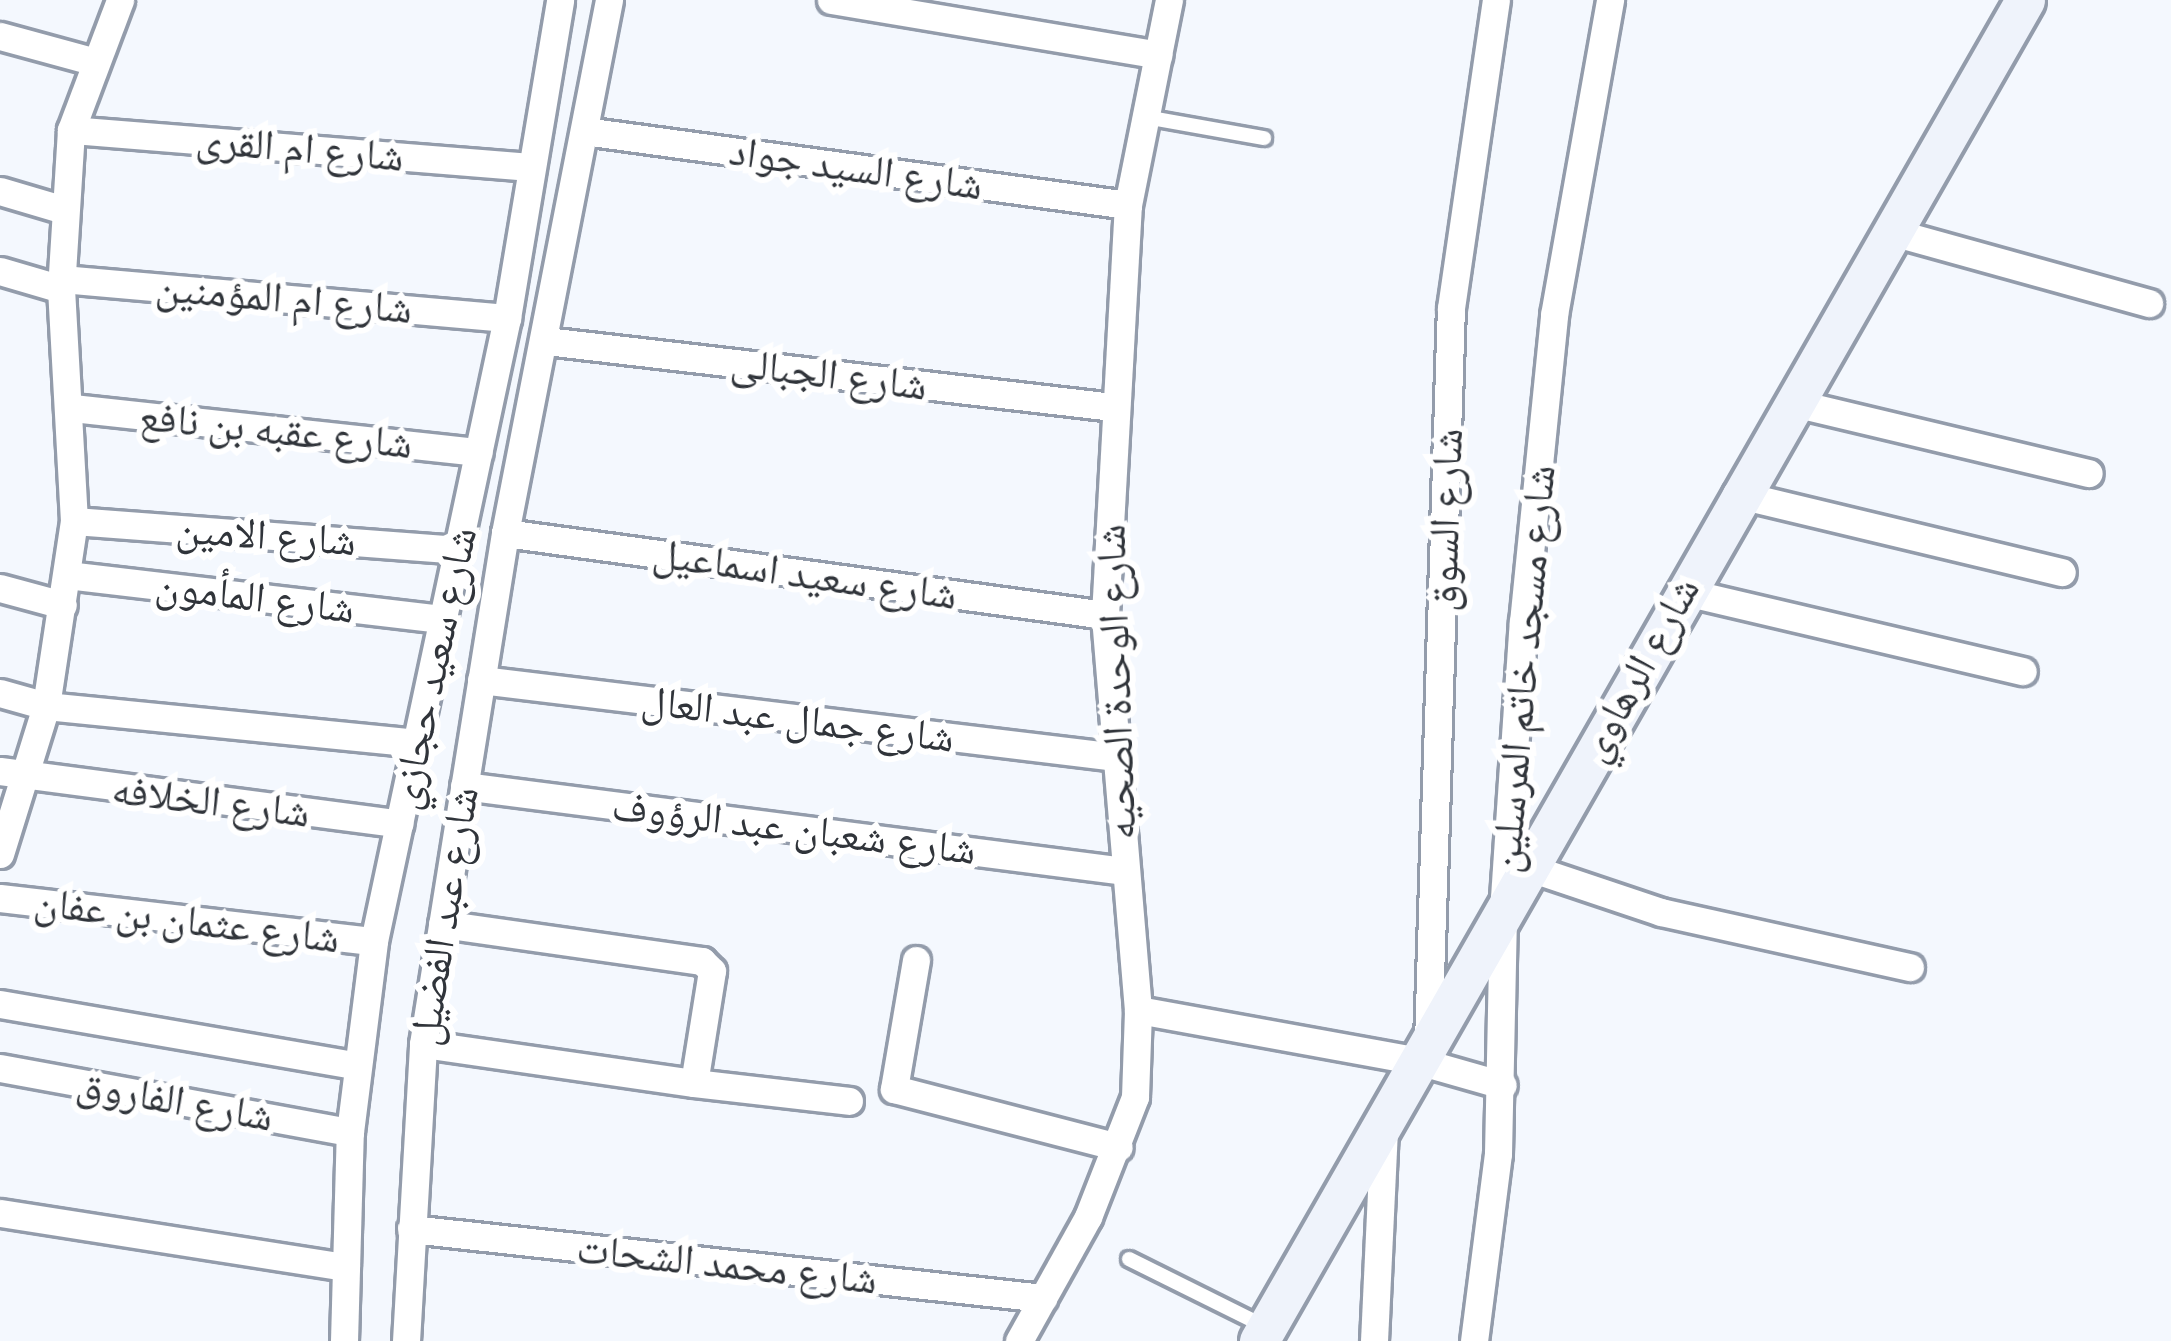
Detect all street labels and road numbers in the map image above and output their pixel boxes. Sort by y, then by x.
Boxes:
street label: شارع ام القرى [194,114,406,182]
street label: شارع السيد جواد [726,125,986,211]
street label: شارع ام المؤمنين [154,262,414,334]
street label: شارع الجبالى [728,337,930,411]
street label: شارع عقبه بن نافع [137,391,415,469]
street label: شارع السوق [1417,427,1473,613]
street label: شارع مسجد خاتم المرسلين [1480,463,1566,875]
street label: شارع الامين [174,504,358,566]
street label: شارع سعيد حجازي [378,522,488,814]
street label: شارع الوحدة الصحيه [1085,523,1147,841]
street label: شارع سعيد اسماعيل [650,528,960,620]
street label: شارع المأمون [153,560,357,634]
street label: شارع الرهاوي [1568,568,1710,770]
street label: شارع جمال عبد العال [639,675,957,763]
street label: شارع الخلافه [109,764,313,838]
street label: شارع شعبان عبد الرؤوف [609,781,979,875]
street label: شارع عبد الفضيل [399,783,489,1049]
street label: شارع عثمان بن عفان [31,876,343,964]
street label: شارع الفاروق [73,1058,277,1142]
street label: شارع محمد الشحات [574,1223,880,1305]

